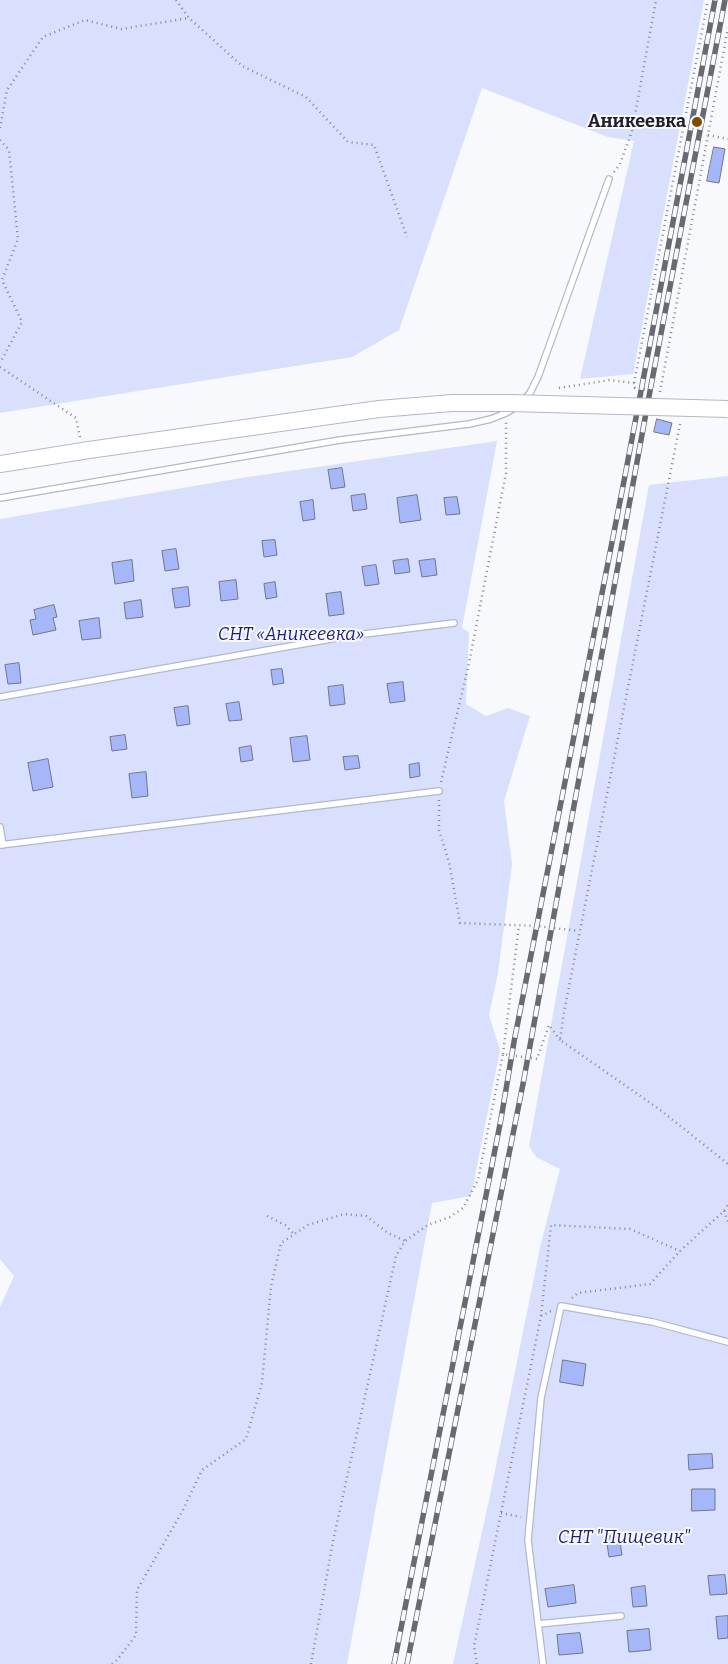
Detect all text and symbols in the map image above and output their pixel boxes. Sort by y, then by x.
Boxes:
place label: Аникеевка [588,111,686,133]
marker: Аникеевка [690,115,704,129]
park label: СНТ «Аникеевка» [218,624,364,646]
park label: СНТ "Пищевик" [558,1527,690,1549]

